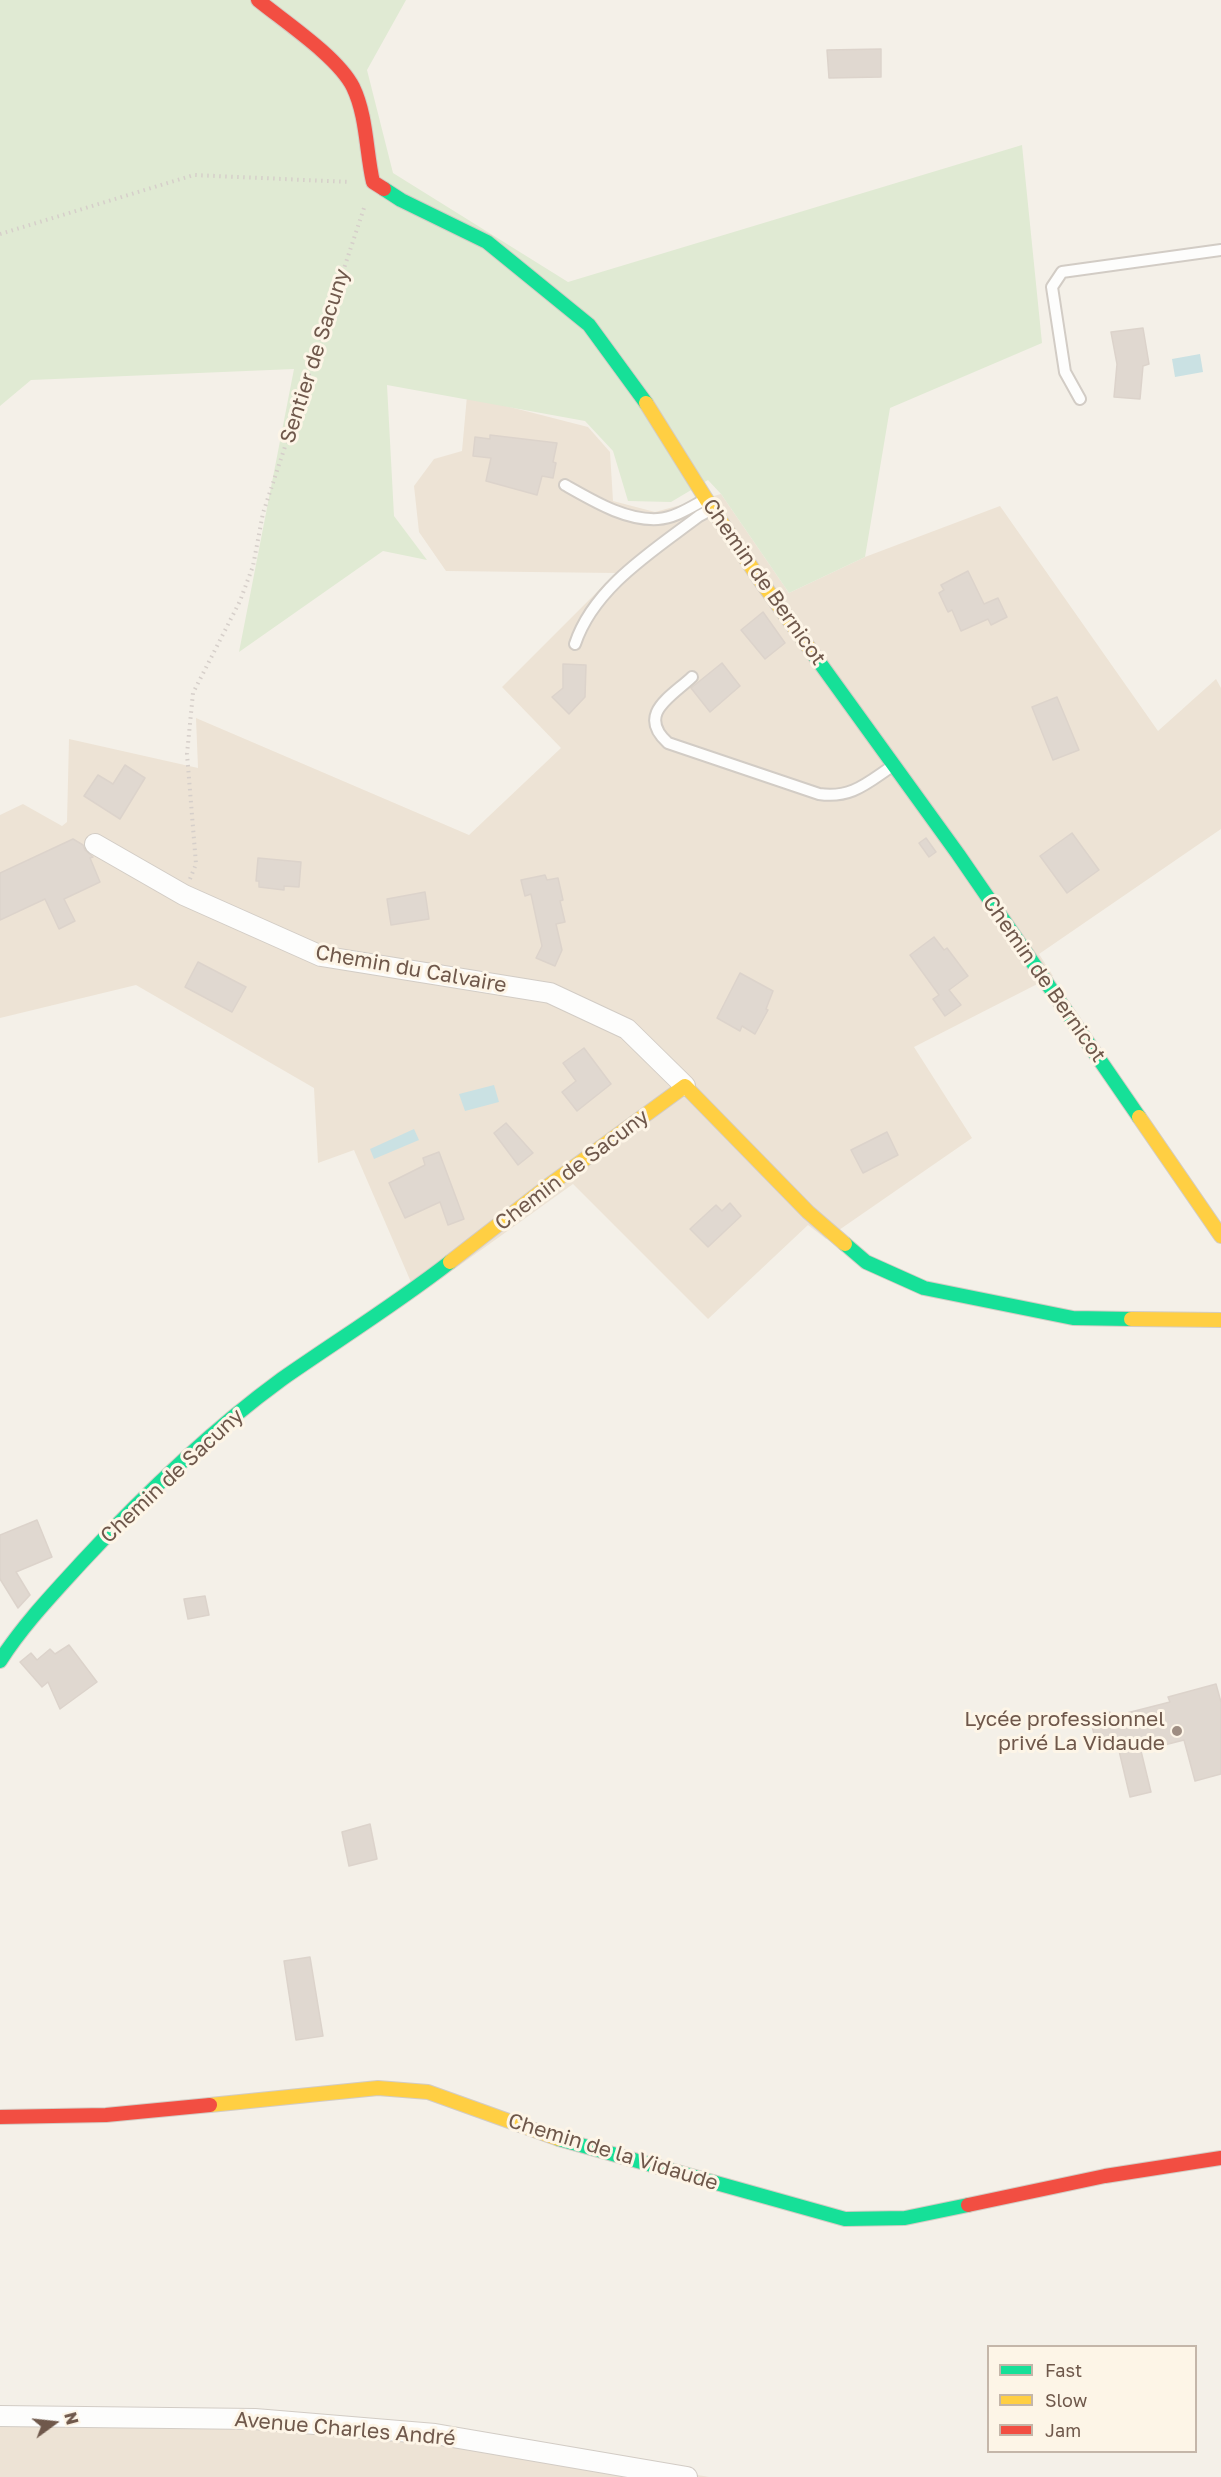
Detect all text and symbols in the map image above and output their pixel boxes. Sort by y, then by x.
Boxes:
street label: Sentier de Sacuny [275,266,355,446]
street label: Chemin de Bernicot [697,494,831,670]
street label: Chemin de Bernicot [977,891,1111,1067]
street label: Chemin du Calvaire [313,940,509,998]
street label: Chemin de Sacuny [490,1104,654,1236]
street label: Chemin de Sacuny [95,1403,249,1549]
place label: Lycée professionnel privé La Vidaude [964,1706,1165,1756]
marker: Lycée professionnel privé La Vidaude [1170,1724,1184,1738]
street label: Chemin de la Vidaude [505,2108,721,2196]
legend [987,2345,1197,2453]
text: Fast [1045,2359,1082,2381]
text: Slow [1045,2389,1087,2411]
north arrow [24,2393,84,2453]
street label: Avenue Charles André [233,2407,457,2451]
text: N [60,2410,83,2427]
text: Jam [1045,2419,1081,2441]

